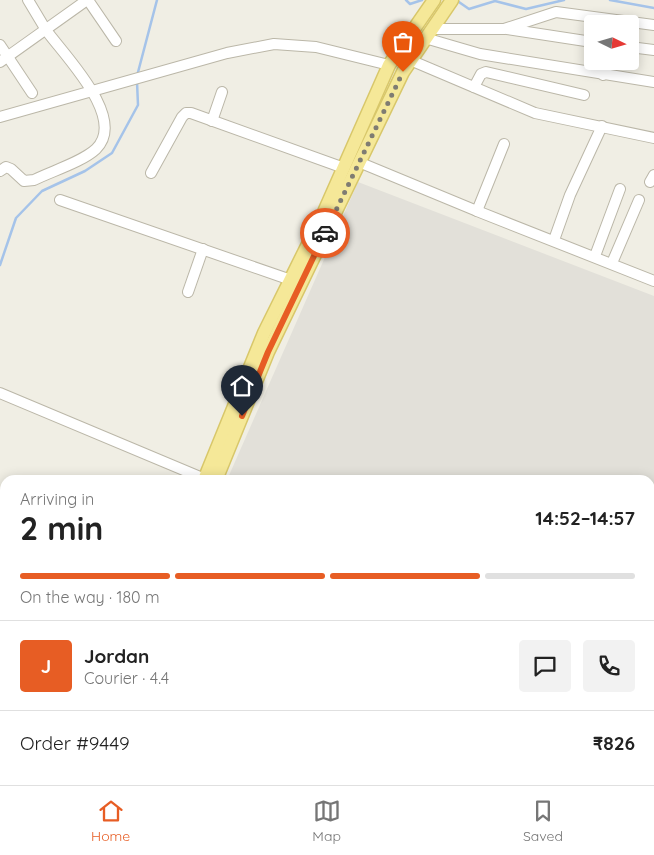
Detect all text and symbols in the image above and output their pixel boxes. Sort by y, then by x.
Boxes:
north arrow [584,15,639,70]
map controls [584,15,639,70]
pin [382,21,424,72]
icon: bag [389,28,417,56]
courier [300,208,350,258]
icon: car [311,219,339,247]
pin [221,365,263,416]
icon: home [228,372,256,400]
text: Arriving in [20,489,94,509]
text: 14:52–14:57 [535,506,635,530]
text: 2 min [20,508,103,548]
text: On the way · 180 m [20,587,160,607]
button: chat [519,640,571,692]
button: phone [583,640,635,692]
text: Jordan [84,644,149,668]
text: J [41,654,51,678]
text: Courier · 4.4 [84,668,169,688]
text: Order #9449 [20,731,129,755]
text: ₹826 [593,731,635,755]
tab: Home [91,797,130,845]
tab: Map [312,797,341,845]
tab: Saved [523,797,563,845]

